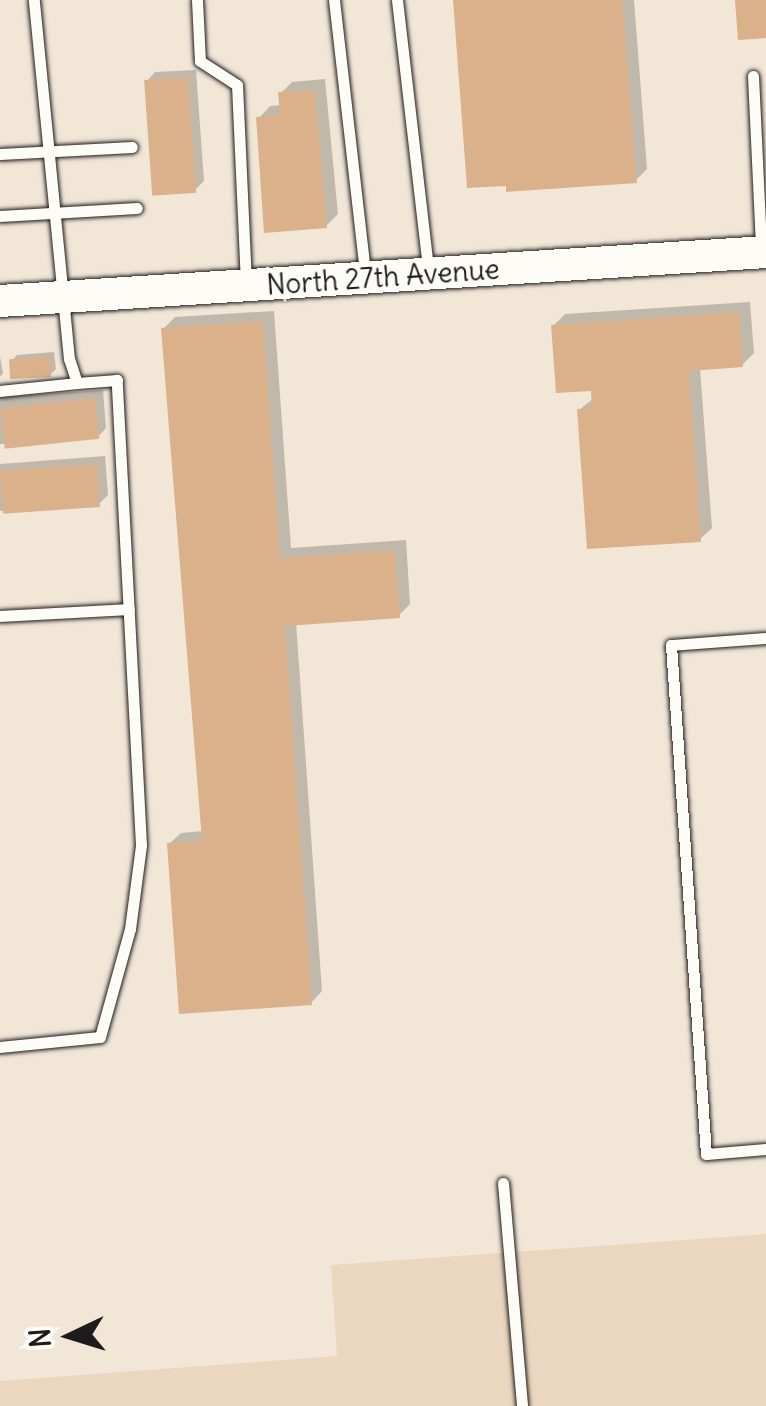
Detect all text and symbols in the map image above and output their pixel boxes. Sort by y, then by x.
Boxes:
street label: North 27th Avenue [265,252,501,302]
north arrow [20,1286,120,1386]
text: N [21,1327,59,1349]

